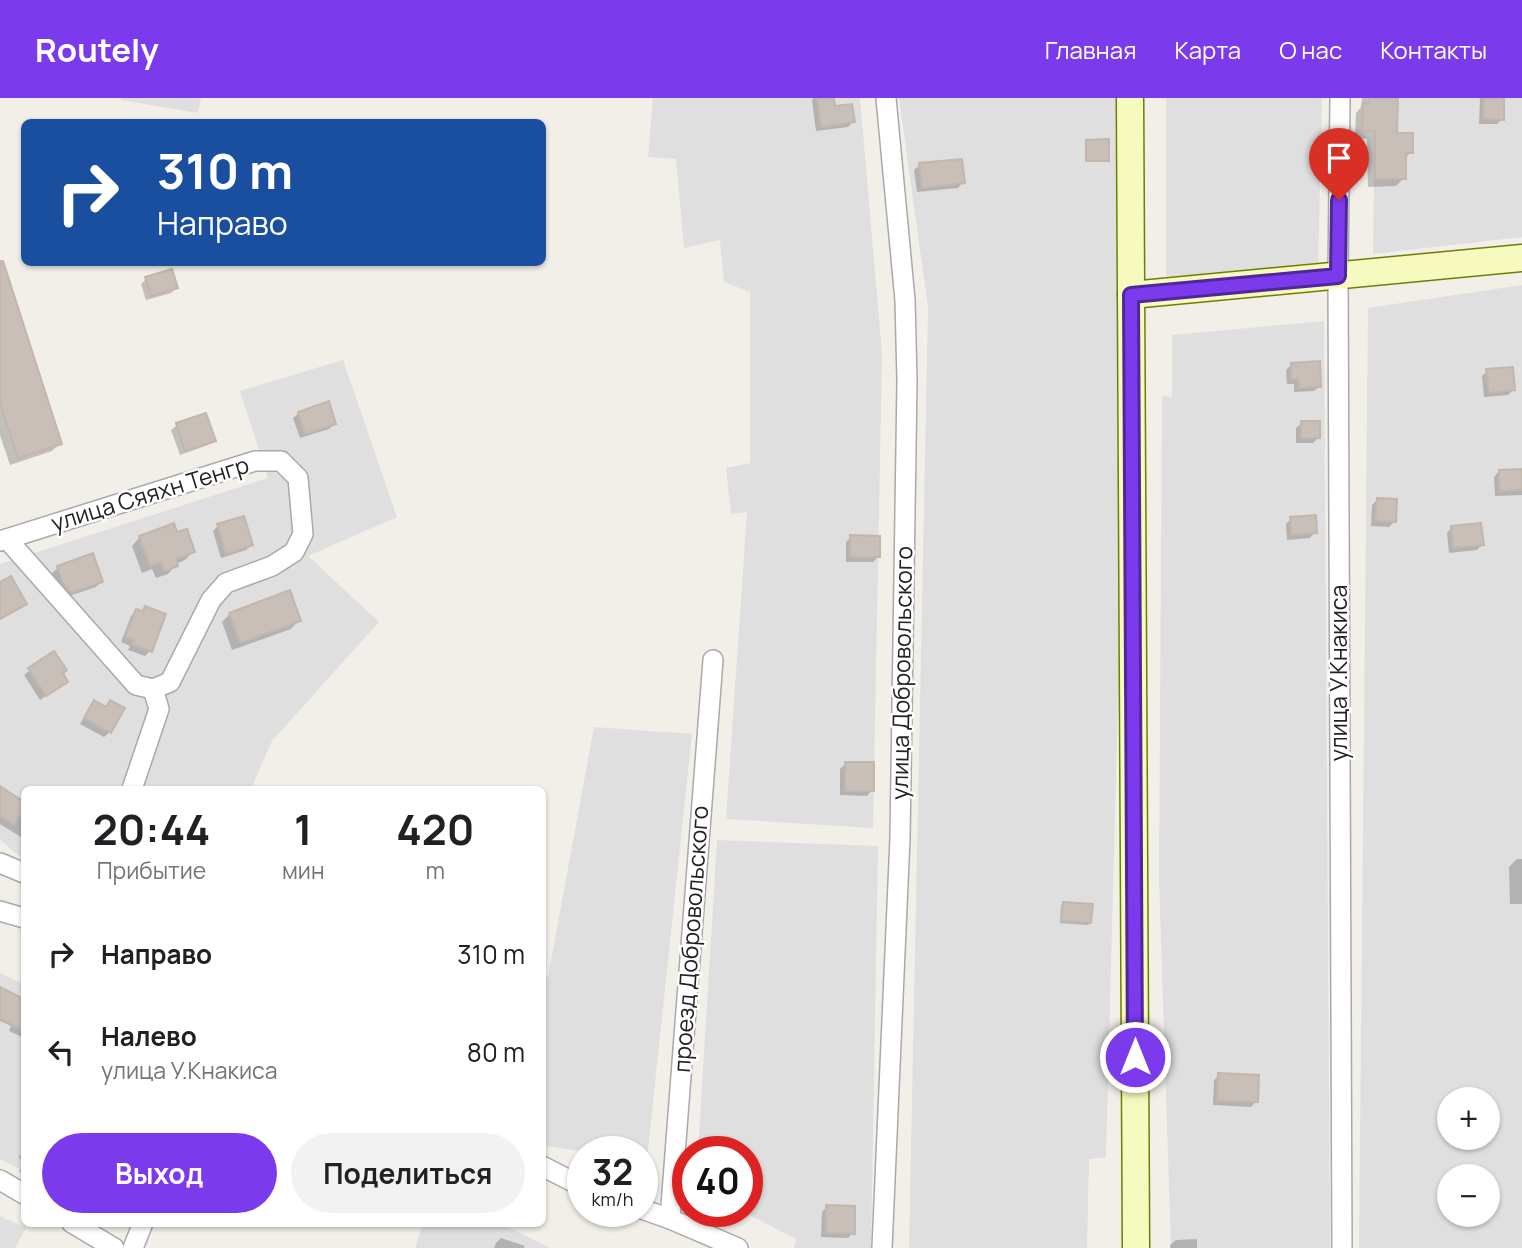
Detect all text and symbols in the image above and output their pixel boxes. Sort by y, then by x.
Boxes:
text: Routely [35,27,159,72]
text: Главная [1045,33,1136,66]
text: Карта [1174,33,1241,66]
text: О нас [1279,33,1342,66]
text: Контакты [1380,33,1487,66]
pin [1309,128,1369,200]
text: 310 m [157,137,293,204]
icon: arrive [1320,139,1358,177]
icon: right [42,147,133,238]
text: Направо [157,201,288,245]
street label: улица Сяяхн Тенгр [47,448,253,538]
street label: улица Добровольского [883,546,919,800]
street label: улица У.Кнакиса [1322,585,1354,761]
text: 20:44 [93,800,210,858]
text: 1 [294,800,312,858]
text: 420 [396,800,474,858]
street label: проезд Добровольского [665,804,715,1073]
text: Прибытие [97,854,206,886]
text: мин [282,854,325,886]
text: m [425,854,445,886]
icon: right [42,935,80,973]
text: Направо [101,936,212,972]
text: 310 m [457,936,525,972]
text: Налево [101,1018,197,1054]
position arrow [1098,1020,1172,1094]
icon: left [42,1033,80,1071]
text: 80 m [467,1034,525,1070]
text: улица У.Кнакиса [101,1054,277,1086]
map controls [1437,1087,1500,1227]
button: + [1437,1087,1500,1150]
button: Выход [42,1133,277,1213]
button: Поделиться [291,1133,525,1213]
speed limit sign: 40 [672,1136,763,1227]
text: 32 [592,1148,633,1196]
button: − [1437,1164,1500,1227]
text: km/h [592,1187,633,1211]

